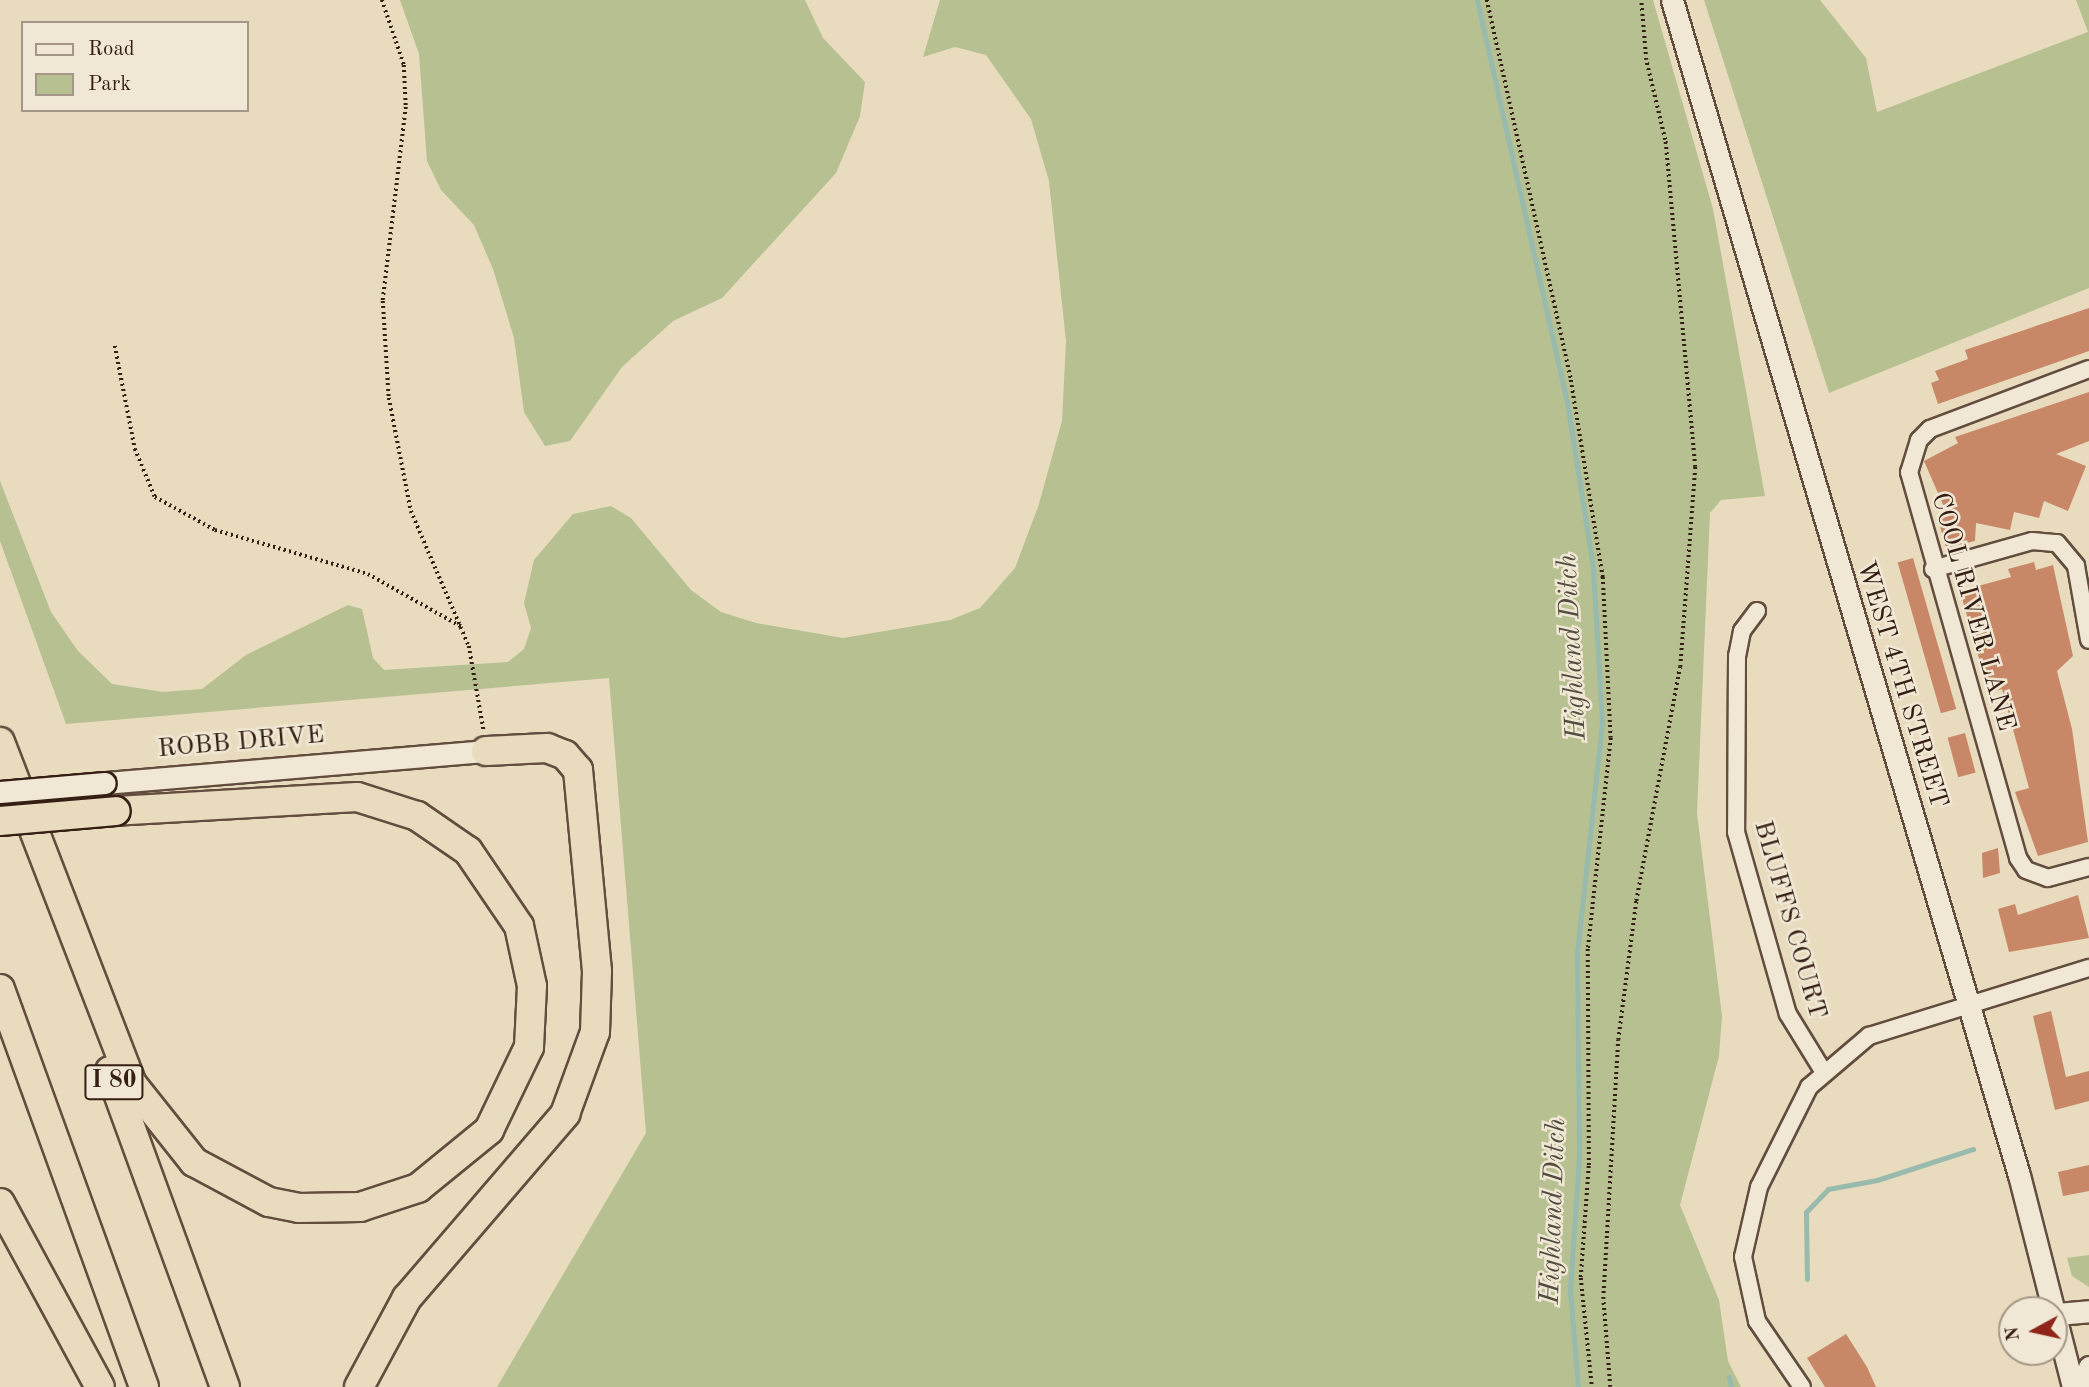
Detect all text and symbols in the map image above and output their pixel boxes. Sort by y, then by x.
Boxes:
legend [21,21,248,112]
text: Road [88,39,135,60]
text: Park [88,74,131,95]
street label: COOL RIVER LANE [1923,489,2021,735]
water label: Highland Ditch [1551,553,1595,741]
street label: WEST 4TH STREET [1849,558,1953,812]
street label: ROBB DRIVE [156,720,326,766]
street label: BLUFFS COURT [1746,817,1832,1023]
road number: I 80 [84,1062,144,1102]
water label: Highland Ditch [1534,1117,1574,1305]
north arrow [1998,1296,2068,1366]
text: N [2003,1325,2024,1342]

